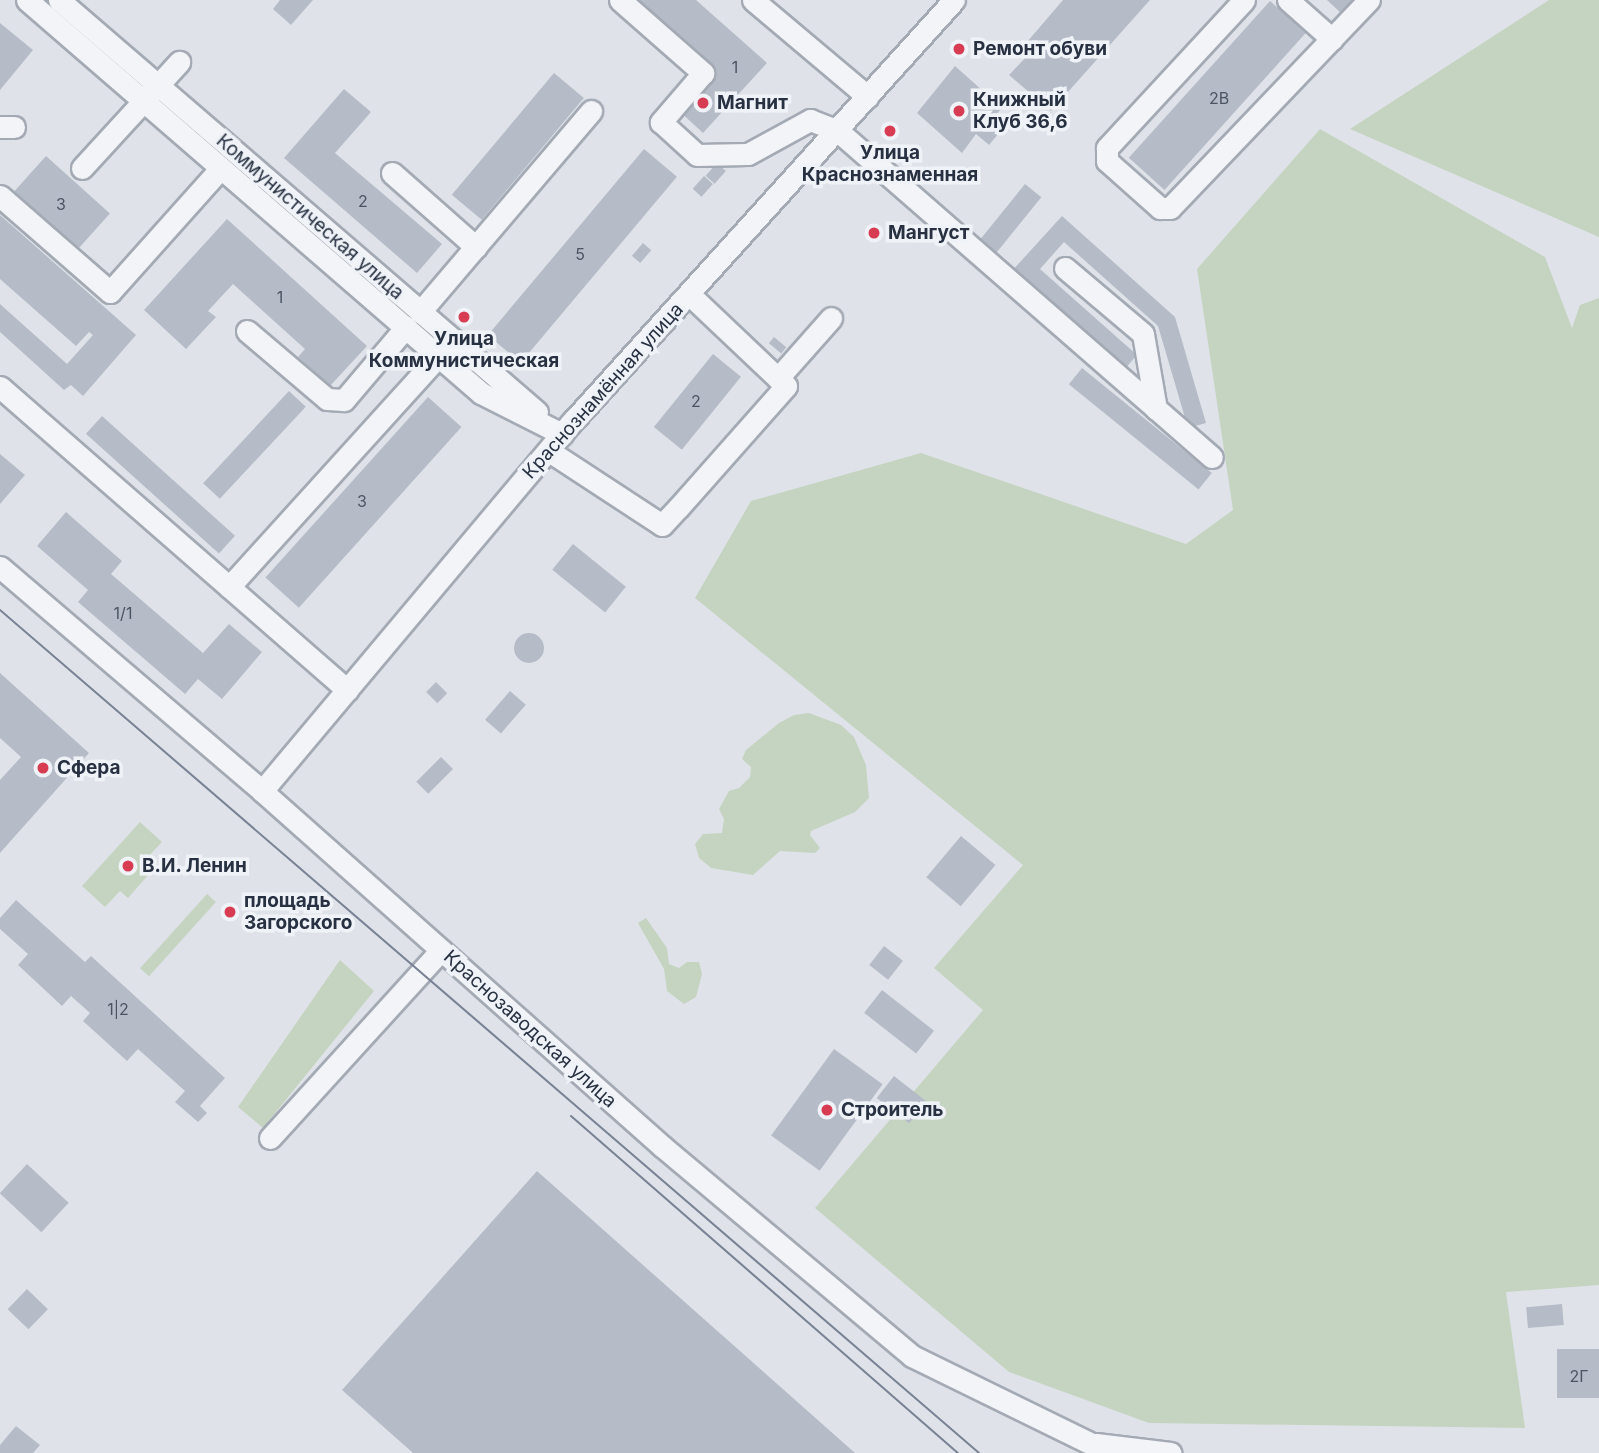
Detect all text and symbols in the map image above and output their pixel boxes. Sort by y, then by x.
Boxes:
place label: Ремонт обуви [973,38,1107,60]
marker: Ремонт обуви [951,41,967,57]
house number: 1 [732,57,738,77]
house number: 2В [1209,88,1229,108]
place label: Книжный Клуб 36,6 [973,89,1068,133]
place label: Магнит [717,92,788,114]
marker: Магнит [695,95,711,111]
marker: Книжный Клуб 36,6 [951,103,967,119]
marker: Улица Краснознаменная [882,123,898,139]
street label: Коммунистическая улица [212,129,408,305]
place label: Улица Краснознаменная [802,142,978,186]
house number: 2 [358,191,368,211]
house number: 3 [56,194,66,214]
place label: Мангуст [888,222,969,244]
marker: Мангуст [866,225,882,241]
house number: 5 [575,244,585,264]
house number: 1 [277,287,283,307]
street label: Краснознамённая улица [518,298,688,484]
marker: Улица Коммунистическая [456,309,472,325]
place label: Улица Коммунистическая [369,328,559,372]
house number: 2 [691,391,701,411]
house number: 3 [357,491,367,511]
house number: 1/1 [114,603,132,623]
place label: Сфера [57,757,121,779]
marker: Сфера [35,760,51,776]
place label: В.И. Ленин [142,855,247,877]
marker: В.И. Ленин [120,858,136,874]
place label: площадь Загорского [244,890,352,934]
marker: площадь Загорского [222,904,238,920]
street label: Краснозаводская улица [439,945,621,1113]
house number: 1|2 [107,999,129,1019]
place label: Строитель [841,1099,944,1121]
marker: Строитель [819,1102,835,1118]
house number: 2Г [1569,1366,1589,1386]

